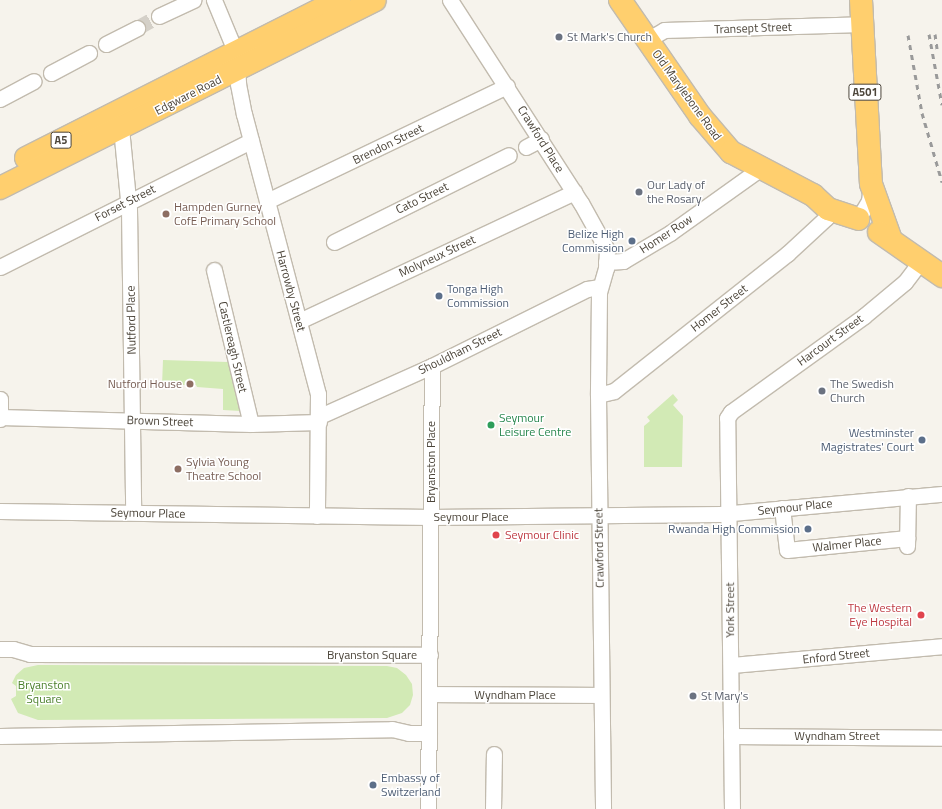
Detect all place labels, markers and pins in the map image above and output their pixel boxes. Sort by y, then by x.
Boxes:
place label: St Mark's Church [567,30,652,44]
marker: St Mark's Church [554,32,564,42]
place label: Our Lady of the Rosary [647,178,705,206]
marker: Our Lady of the Rosary [634,187,644,197]
place label: Hampden Gurney CofE Primary School [174,200,276,228]
marker: Hampden Gurney CofE Primary School [161,209,171,219]
place label: Belize High Commission [562,227,624,255]
marker: Belize High Commission [627,236,637,246]
place label: Tonga High Commission [447,282,509,310]
marker: Tonga High Commission [434,291,444,301]
place label: Nutford House [108,377,182,391]
place label: The Swedish Church [830,377,894,405]
marker: Nutford House [185,379,195,389]
marker: The Swedish Church [817,386,827,396]
place label: Seymour Leisure Centre [499,411,571,439]
marker: Seymour Leisure Centre [486,420,496,430]
place label: Westminster Magistrates' Court [821,426,914,454]
marker: Westminster Magistrates' Court [917,435,927,445]
place label: Sylvia Young Theatre School [186,455,261,483]
marker: Sylvia Young Theatre School [173,464,183,474]
place label: Rwanda High Commission [668,522,800,536]
marker: Rwanda High Commission [803,524,813,534]
place label: Seymour Clinic [505,528,579,542]
marker: Seymour Clinic [490,529,502,541]
place label: The Western Eye Hospital [848,601,912,629]
marker: The Western Eye Hospital [915,609,927,621]
place label: St Mary's [701,689,748,703]
marker: St Mary's [688,691,698,701]
place label: Embassy of Switzerland [381,771,441,799]
marker: Embassy of Switzerland [368,780,378,790]

